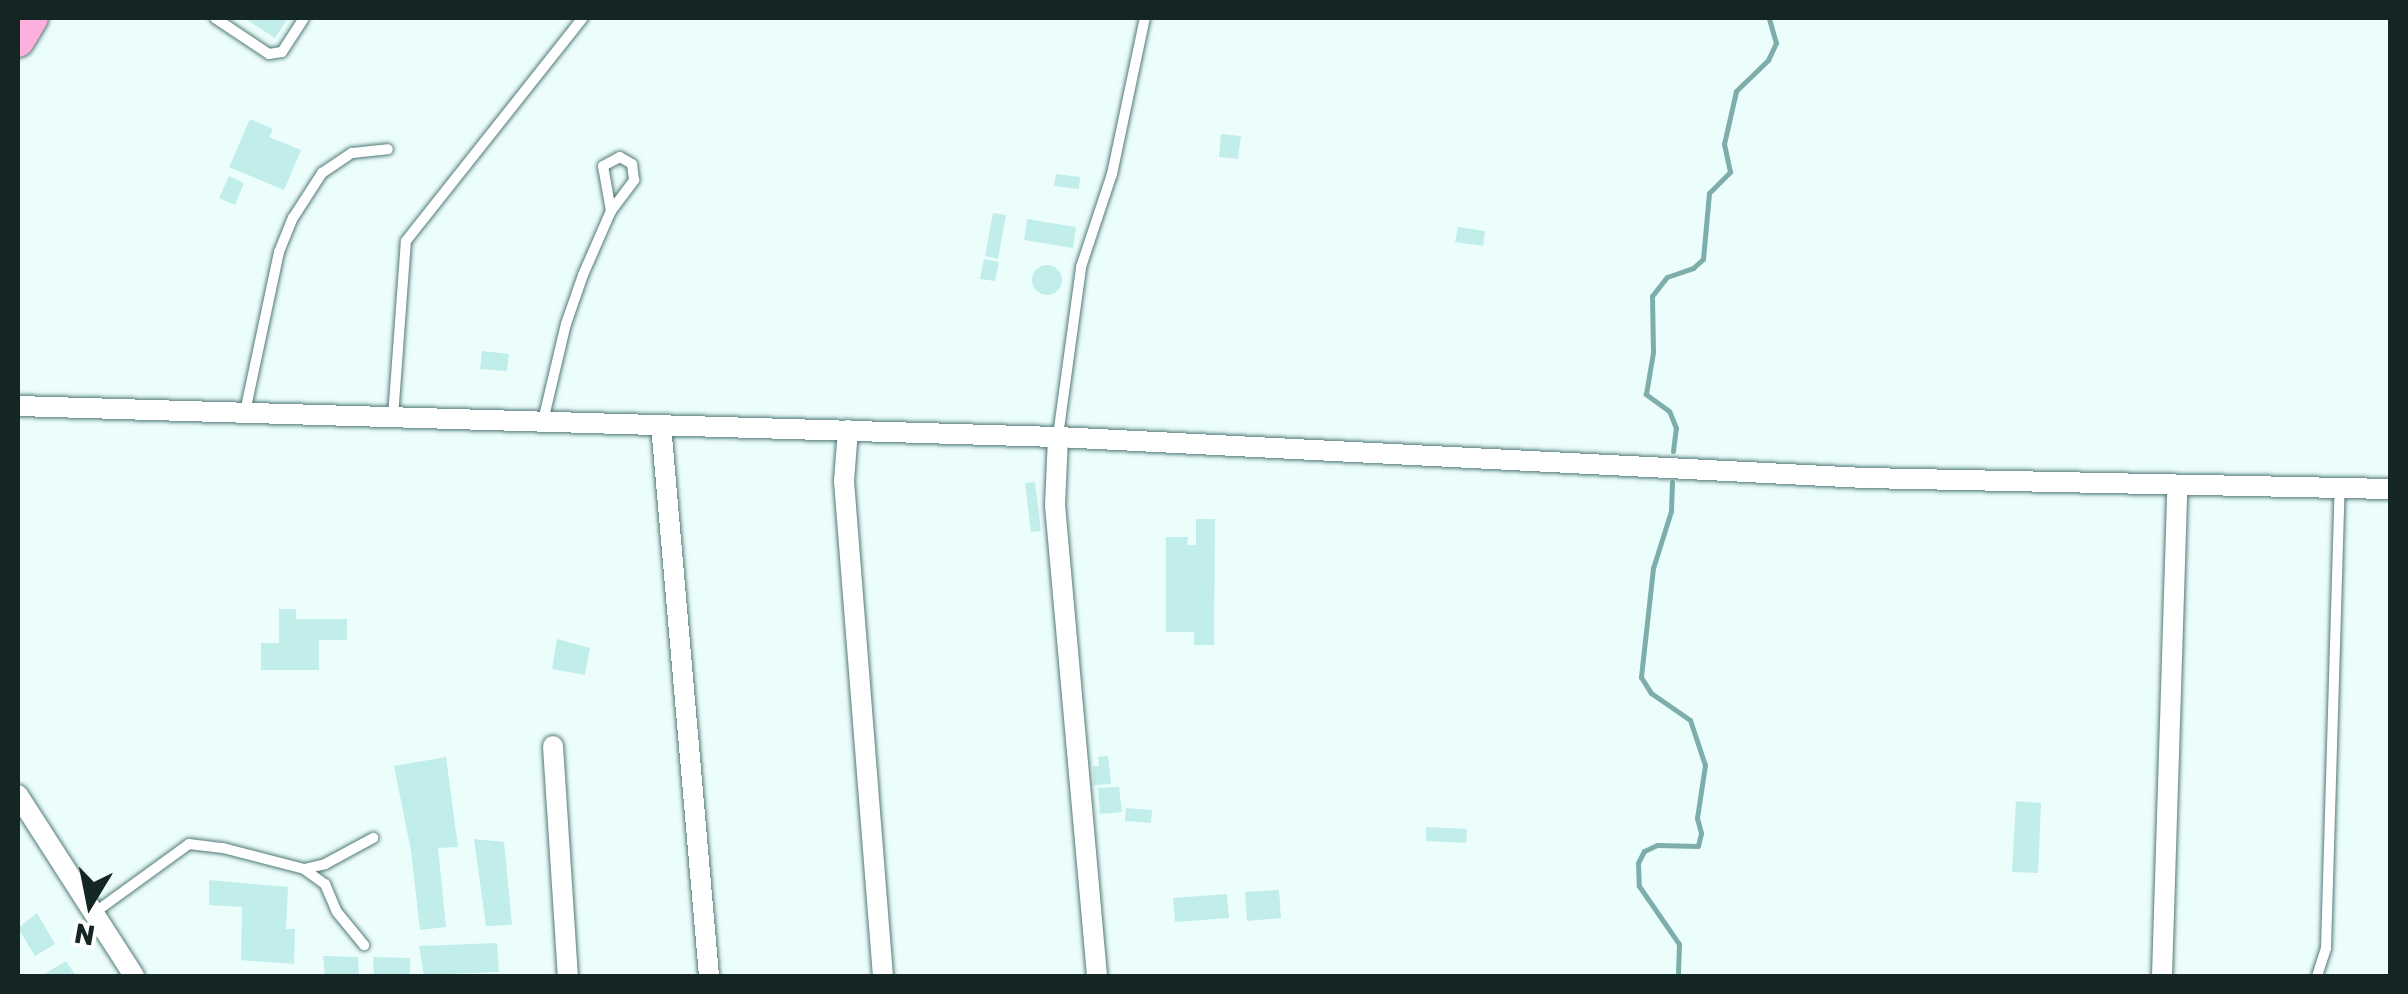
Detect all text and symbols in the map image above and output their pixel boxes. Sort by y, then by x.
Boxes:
north arrow [40,854,140,954]
text: N [72,916,97,952]

